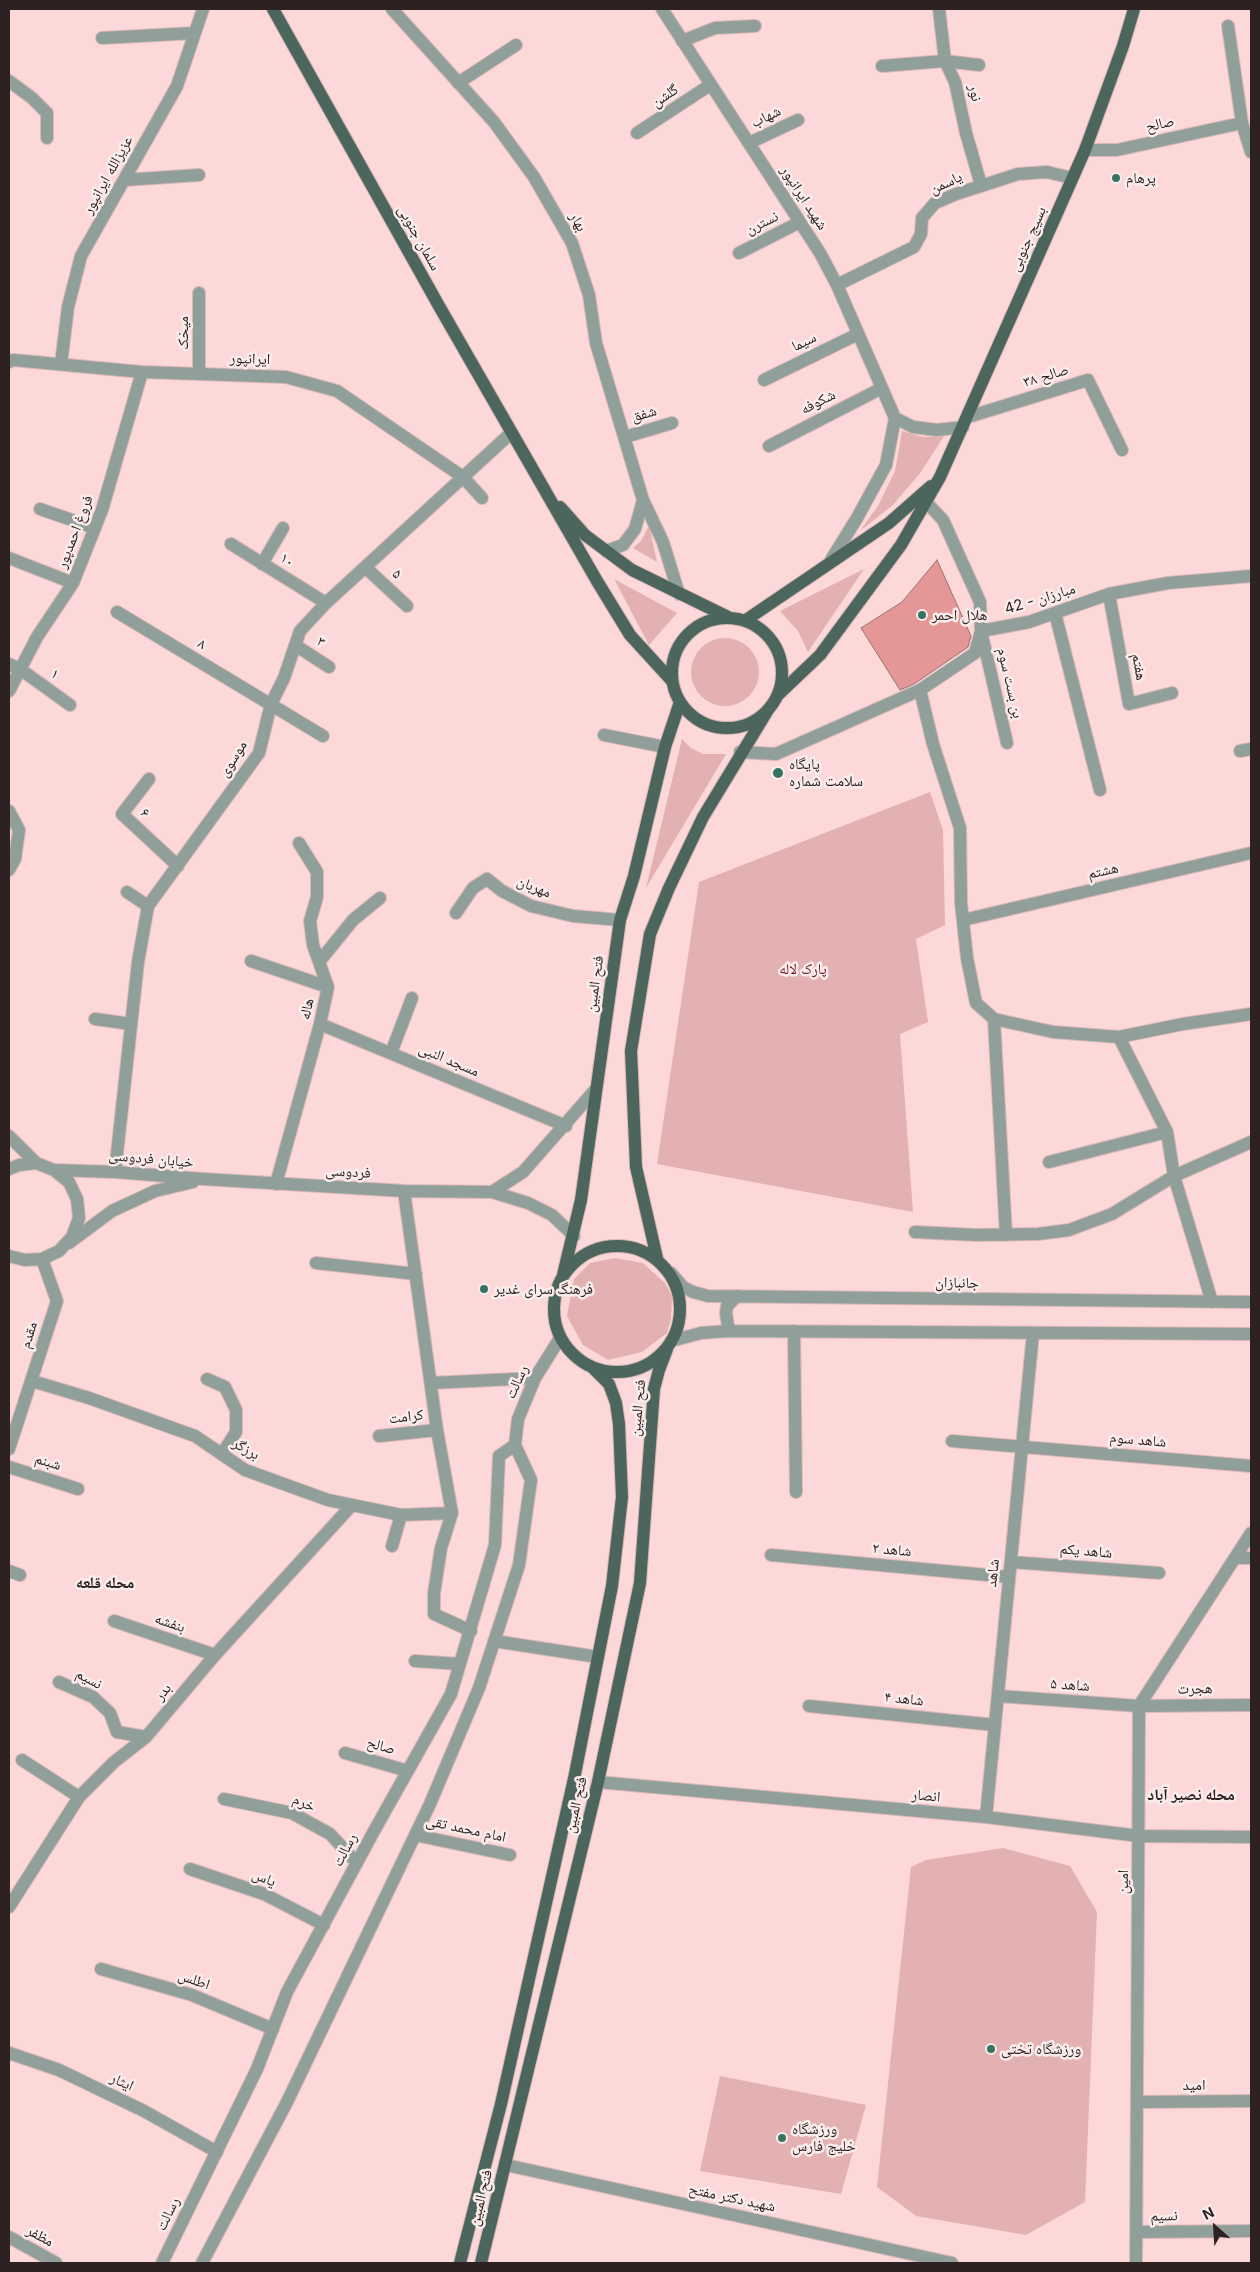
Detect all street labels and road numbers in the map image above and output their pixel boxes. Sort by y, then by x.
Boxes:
street label: گلشن [648,81,682,111]
street label: نور [964,83,986,103]
street label: شهاب [748,102,784,132]
street label: صالح [1144,112,1176,136]
street label: عزیزالله ایرانپور [79,133,137,217]
street label: شهید ایرانپور [777,162,831,234]
street label: یاسمن [927,168,965,198]
street label: سلمان جنوبی [394,202,444,274]
street label: بسیج جنوبی [1006,204,1050,274]
street label: نسترن [743,207,781,239]
street label: بهار [565,209,591,235]
street label: میخک [174,316,192,350]
street label: سیما [789,328,819,356]
street label: ایرانپور [229,349,271,369]
street label: صالح ۳۸ [1021,361,1071,391]
street label: شکوفه [797,386,839,418]
street label: شفق [629,402,659,426]
street label: فروغ احمدپور [53,493,97,571]
street label: ۱۰ [277,549,297,571]
street label: ۵ [388,565,406,583]
street label: مبارزان - 42 [1002,580,1078,618]
street label: ۳ [313,633,329,651]
street label: ۸ [194,635,210,653]
street label: بن بست سوم [993,646,1027,720]
street label: هفتم [1128,652,1150,682]
street label: ۱ [47,665,63,683]
street label: موسوی [215,737,251,781]
street label: ۶ [136,804,154,822]
street label: هشتم [1086,859,1120,883]
street label: مهربان [514,872,554,902]
street label: فتح المبین [582,954,608,1014]
street label: هاله [296,997,318,1021]
street label: مسجد النبی [416,1039,482,1081]
street label: خیابان فردوسی [108,1146,194,1172]
street label: فردوسی [325,1162,371,1182]
street label: جانبازان [935,1274,979,1292]
street label: مقدم [16,1319,42,1351]
street label: رسالت [501,1362,533,1402]
street label: فتح المبین [626,1379,650,1437]
street label: کرامت [388,1406,424,1428]
street label: شاهد سوم [1109,1429,1167,1451]
street label: برزگر [229,1434,263,1464]
street label: شبنم [33,1450,63,1474]
street label: شاهد ۲ [872,1539,912,1561]
street label: شاهد یکم [1059,1540,1113,1562]
street label: شاهد [983,1558,1003,1588]
street label: بنفشه [152,1609,188,1637]
street label: نسیم [73,1665,105,1693]
street label: شاهد ۵ [1050,1675,1090,1695]
street label: بدر [151,1680,175,1704]
street label: هجرت [1177,1680,1213,1698]
street label: شاهد ۴ [883,1688,925,1710]
street label: صالح [365,1733,397,1759]
street label: فتح المبین [561,1775,591,1835]
street label: انصار [911,1786,941,1806]
street label: خرم [290,1790,318,1816]
street label: امام محمد تقی [424,1812,508,1846]
street label: رسالت [329,1830,361,1870]
street label: یاس [249,1865,279,1891]
street label: امین [1114,1870,1132,1894]
street label: اطلس [176,1966,212,1994]
street label: ایثار [107,2069,137,2095]
street label: امید [1183,2076,1205,2094]
street label: فتح المبین [465,2168,497,2228]
street label: شهید دکتر مفتح [687,2180,777,2216]
street label: رسالت [152,2194,184,2234]
street label: نسیم [1150,2207,1178,2225]
street label: مظفر [23,2221,57,2251]

